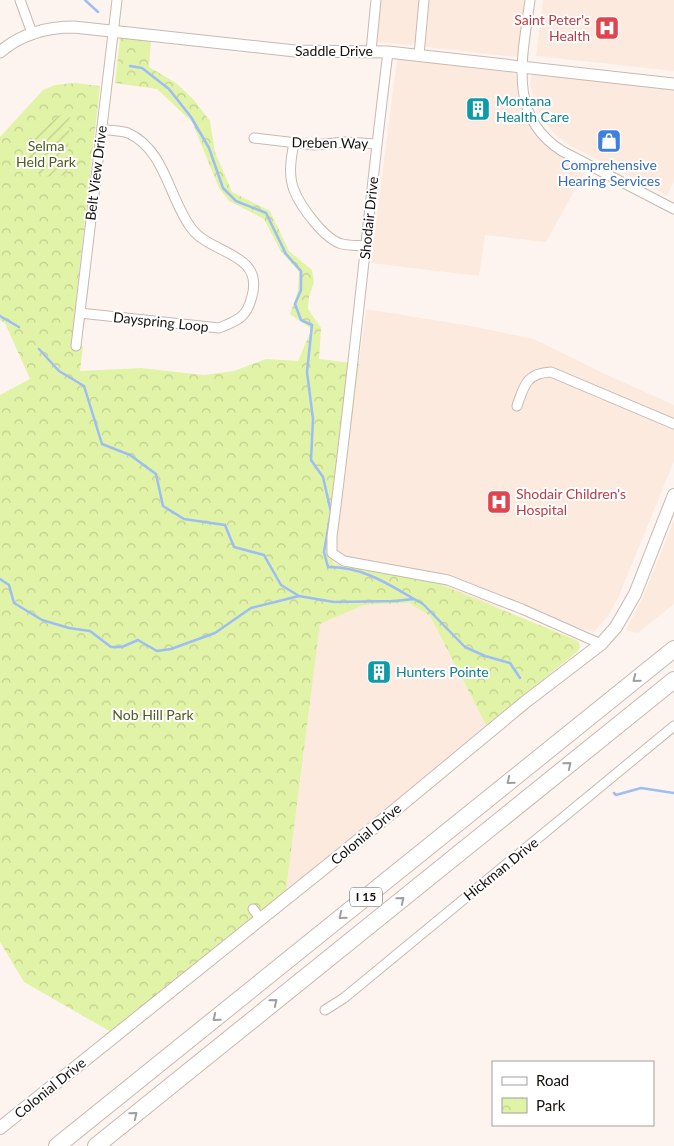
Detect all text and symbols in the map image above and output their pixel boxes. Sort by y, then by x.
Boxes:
place label: Saint Peter's Health [514,11,590,44]
hospital icon: Saint Peter's Health [594,15,620,41]
street label: Saddle Drive [295,42,373,59]
place label: Montana Health Care [496,92,569,125]
building icon: Montana Health Care [465,96,491,122]
street label: Belt View Drive [81,124,110,221]
shop icon: Comprehensive Hearing Services [596,128,622,154]
street label: Dreben Way [291,133,369,152]
park label: Selma Held Park [16,137,77,170]
place label: Comprehensive Hearing Services [558,156,660,189]
street label: Shodair Drive [356,176,381,260]
street label: Dayspring Loop [113,308,210,335]
place label: Shodair Children's Hospital [516,485,626,518]
hospital icon: Shodair Children's Hospital [486,489,512,515]
building icon: Hunters Pointe [366,659,392,685]
place label: Hunters Pointe [396,663,489,680]
one-way arrow [633,674,642,682]
park label: Nob Hill Park [112,706,195,723]
one-way arrow [562,763,571,771]
one-way arrow [506,776,515,785]
street label: Colonial Drive [327,799,404,868]
street label: Hickman Drive [460,833,541,904]
road number: I 15 [350,888,382,906]
one-way arrow [395,898,404,906]
one-way arrow [339,911,348,919]
one-way arrow [269,999,278,1008]
one-way arrow [213,1013,222,1021]
street label: Colonial Drive [11,1054,89,1122]
legend [492,1061,654,1126]
text: Road [536,1071,569,1089]
text: Park [536,1096,566,1114]
one-way arrow [129,1112,138,1121]

